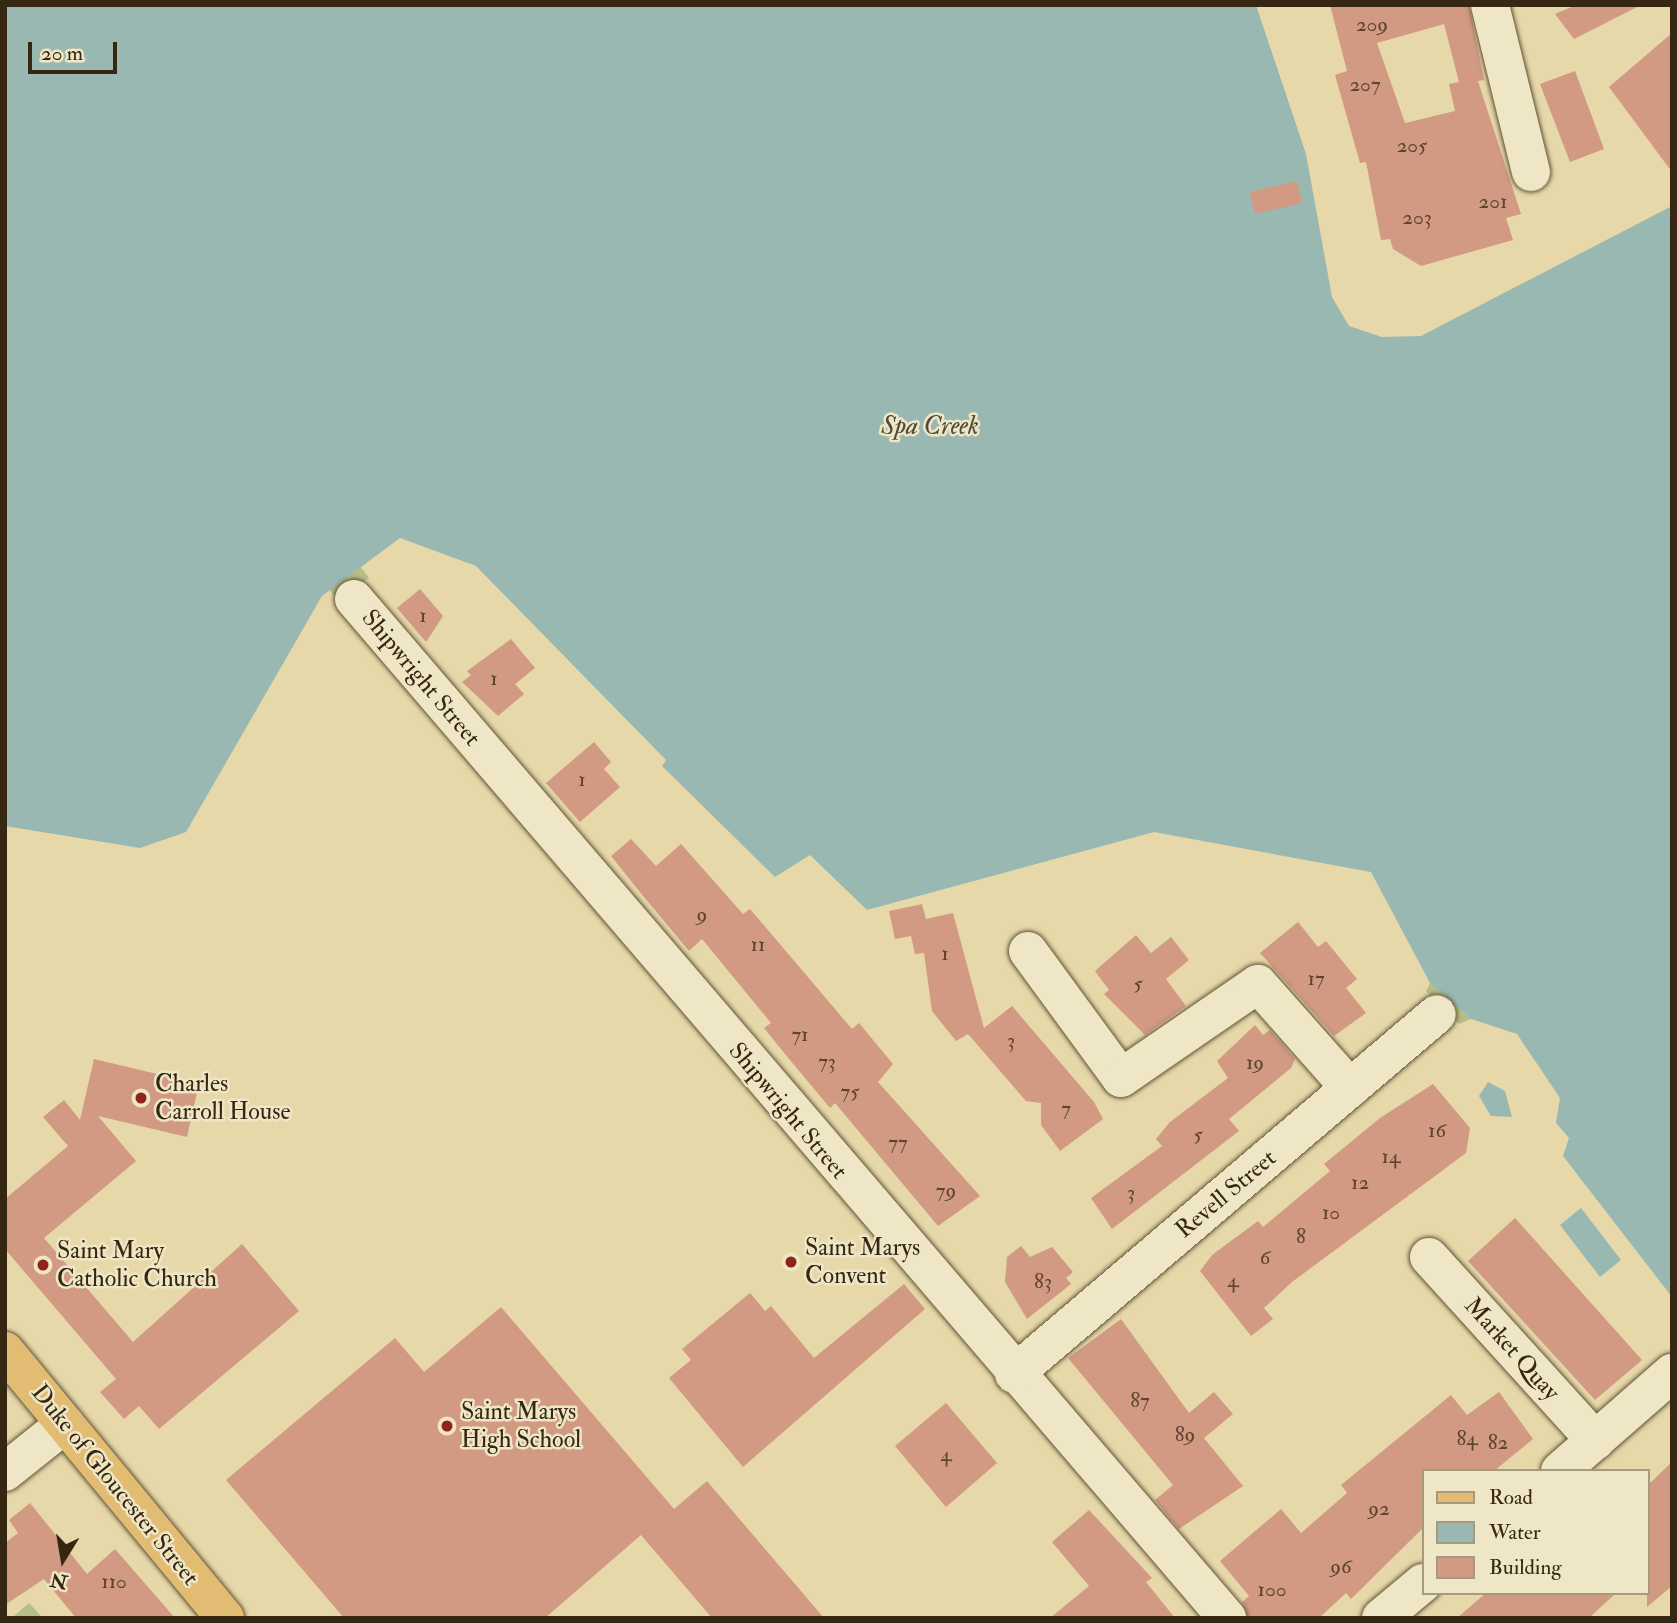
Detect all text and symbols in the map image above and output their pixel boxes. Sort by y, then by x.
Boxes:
house number: 209 [1356,12,1388,38]
scale bar [32,28,121,72]
text: 20 m [41,40,83,67]
house number: 207 [1349,72,1381,98]
house number: 205 [1397,133,1427,159]
house number: 201 [1479,189,1507,215]
house number: 203 [1402,205,1432,231]
water label: Spa Creek [881,411,979,443]
house number: 1 [419,603,427,629]
street label: Shipwright Street [356,604,486,752]
house number: 1 [490,666,498,692]
house number: 1 [578,767,586,793]
house number: 9 [697,902,707,928]
house number: 11 [751,932,765,958]
house number: 1 [941,941,949,967]
house number: 17 [1307,966,1325,992]
house number: 5 [1133,971,1143,997]
house number: 71 [791,1022,809,1048]
house number: 3 [1007,1028,1015,1054]
street label: Shipwright Street [723,1037,853,1185]
house number: 73 [818,1049,836,1075]
house number: 19 [1246,1050,1264,1076]
place label: Charles Carroll House [155,1070,291,1126]
house number: 75 [841,1079,859,1105]
marker: Charles Carroll House [133,1090,149,1106]
house number: 7 [1061,1096,1071,1122]
house number: 16 [1428,1118,1446,1144]
house number: 5 [1193,1122,1203,1148]
house number: 77 [888,1130,908,1156]
street label: Revell Street [1170,1144,1282,1244]
house number: 14 [1382,1144,1400,1170]
house number: 12 [1351,1170,1369,1196]
house number: 79 [936,1178,956,1204]
house number: 3 [1127,1180,1135,1206]
house number: 10 [1322,1200,1340,1226]
house number: 8 [1296,1224,1306,1250]
place label: Saint Marys Convent [805,1234,920,1290]
place label: Saint Mary Catholic Church [57,1237,217,1293]
house number: 6 [1260,1245,1270,1271]
marker: Saint Marys Convent [783,1254,799,1270]
marker: Saint Mary Catholic Church [35,1257,51,1273]
house number: 4 [1227,1268,1239,1294]
house number: 83 [1034,1269,1052,1295]
street label: Market Quay [1458,1292,1566,1406]
street label: Duke of Gloucester Street [25,1379,205,1591]
house number: 87 [1130,1388,1150,1414]
place label: Saint Marys High School [461,1398,581,1454]
marker: Saint Marys High School [439,1418,455,1434]
house number: 89 [1175,1422,1195,1448]
house number: 84 [1456,1426,1478,1452]
house number: 82 [1488,1430,1508,1456]
house number: 4 [940,1442,952,1468]
legend [1422,1469,1649,1595]
text: Road [1489,1484,1533,1511]
house number: 92 [1368,1496,1390,1522]
text: Water [1489,1519,1541,1546]
north arrow [28,1525,98,1595]
house number: 96 [1330,1554,1352,1580]
text: Building [1489,1554,1562,1581]
text: N [48,1567,70,1594]
house number: 110 [101,1569,127,1595]
house number: 100 [1258,1577,1286,1603]

